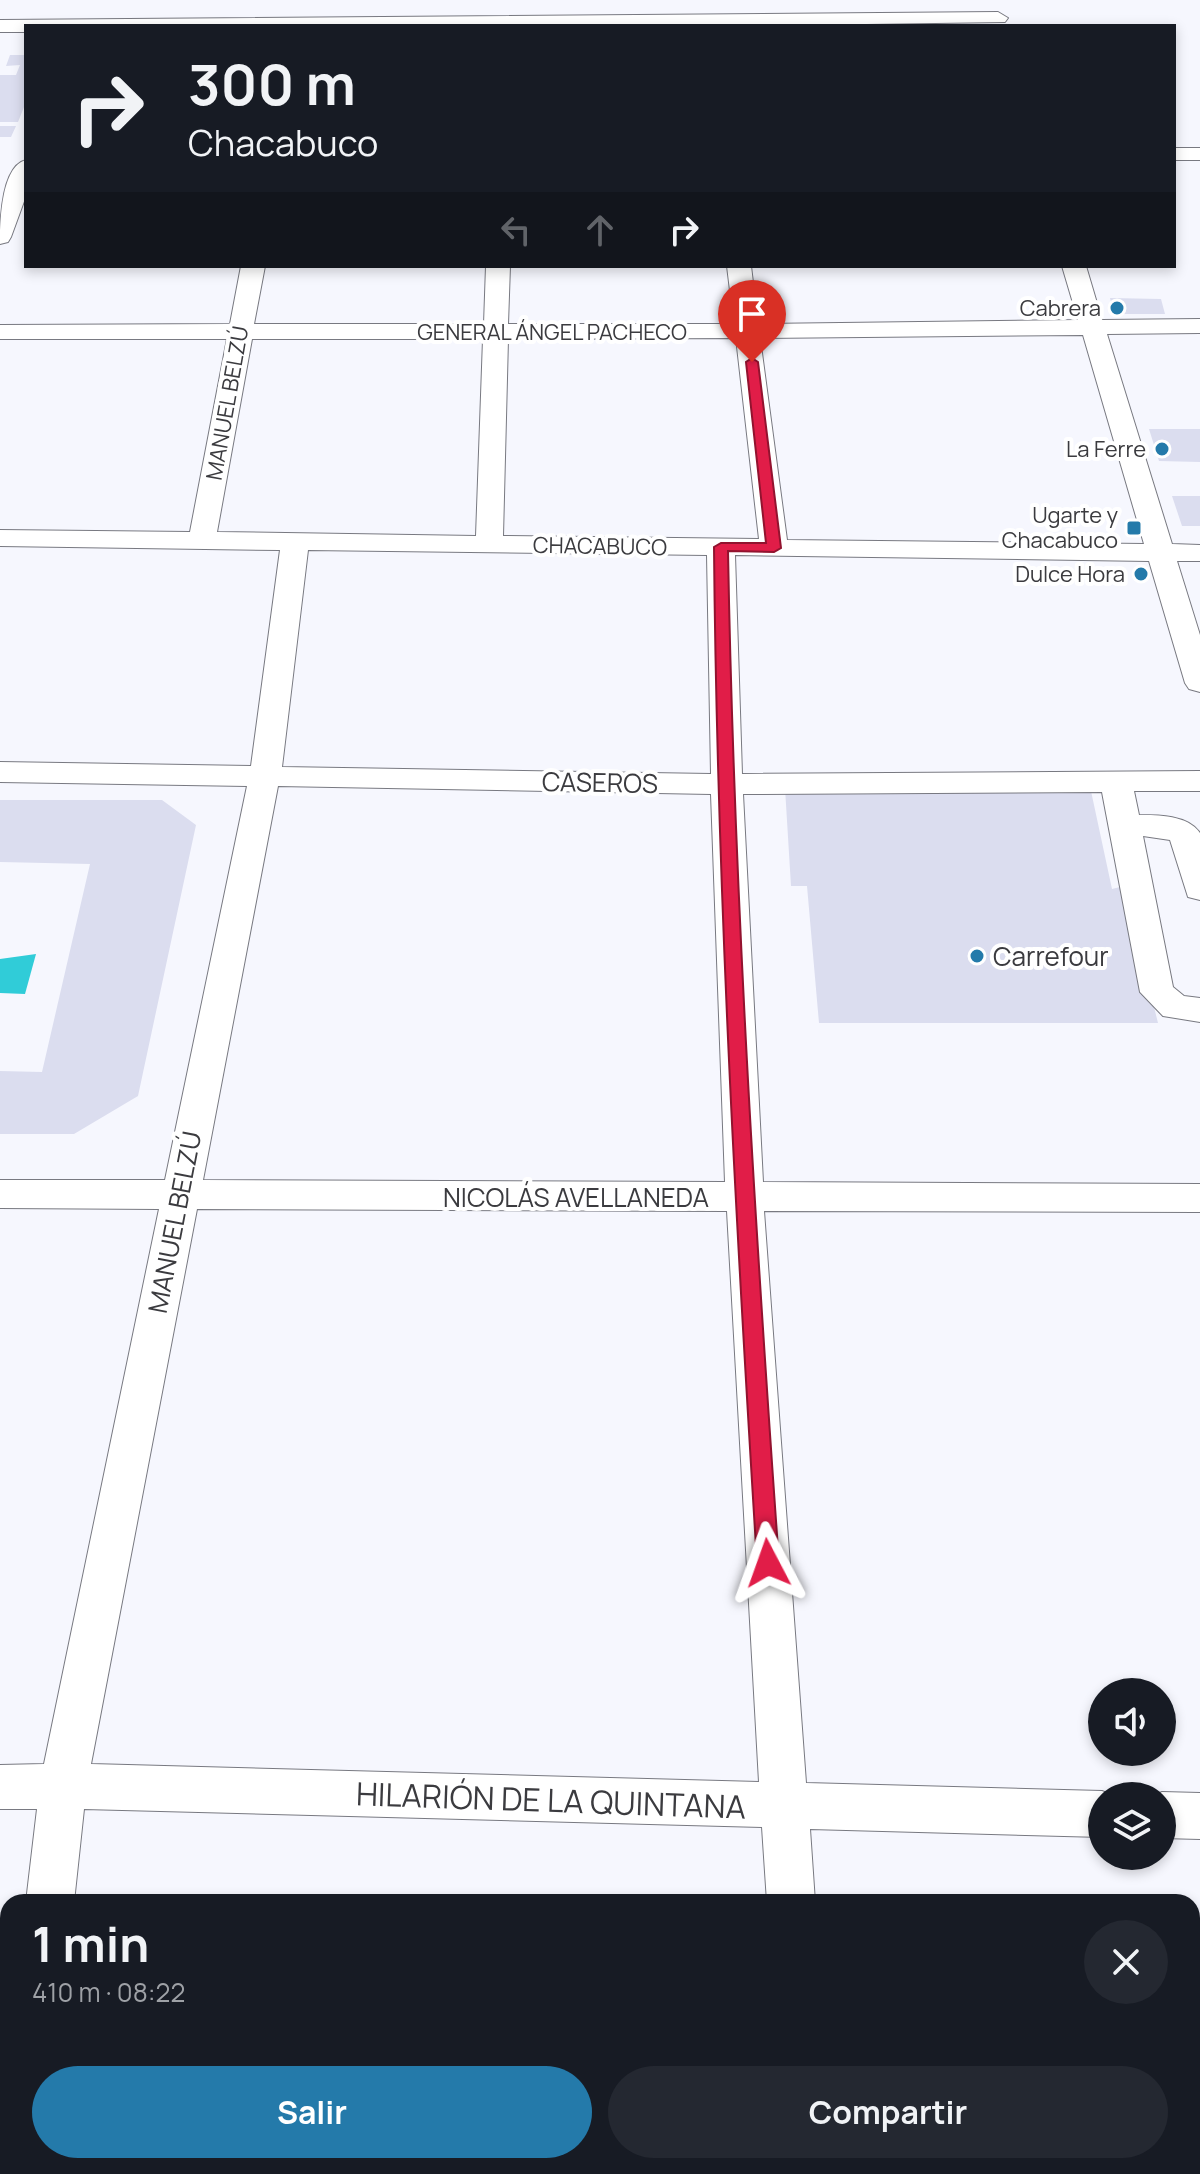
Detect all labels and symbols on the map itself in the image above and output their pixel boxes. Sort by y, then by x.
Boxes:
pin [718,280,786,362]
place label: Cabrera [1020,293,1101,323]
marker: Cabrera [1108,299,1126,317]
street label: GENERAL ÁNGEL PACHECO [417,317,687,347]
street label: MANUEL BELZÚ [199,323,255,483]
place label: La Ferre [1066,434,1146,464]
marker: La Ferre [1153,440,1171,458]
place label: Ugarte y Chacabuco [1002,500,1118,555]
marker: Ugarte y Chacabuco [1125,519,1143,537]
street label: CHACABUCO [533,530,667,562]
place label: Dulce Hora [1015,559,1125,589]
marker: Dulce Hora [1132,565,1150,583]
street label: CASEROS [542,763,658,801]
place label: Carrefour [993,938,1109,974]
marker: Carrefour [968,947,986,965]
street label: MANUEL BELZÚ [139,1128,209,1316]
street label: NICOLÁS AVELLANEDA [443,1179,709,1215]
position arrow [726,1521,810,1605]
street label: HILARIÓN DE LA QUINTANA [355,1771,747,1829]

